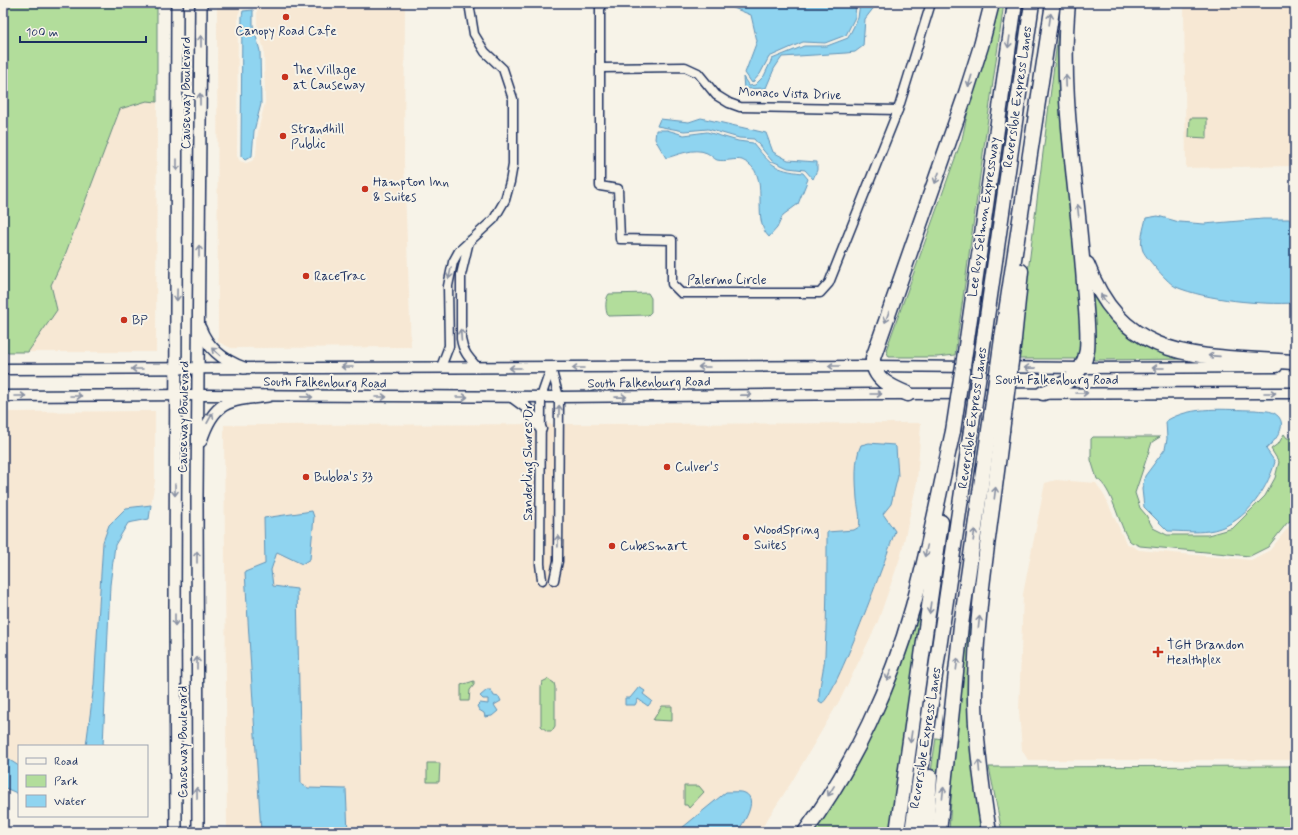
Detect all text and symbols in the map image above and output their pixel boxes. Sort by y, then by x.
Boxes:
marker: Canopy Road Cafe [281,12,291,22]
one-way arrow [1046,13,1054,26]
scale bar [20,18,146,44]
place label: Canopy Road Cafe [235,23,337,40]
text: 100 m [26,25,58,41]
street label: Reversible Express Lanes [1000,25,1036,169]
one-way arrow [197,35,205,48]
one-way arrow [1005,35,1013,48]
street label: Causeway Boulevard [178,37,195,149]
place label: The Village at Causeway [293,62,366,94]
marker: The Village at Causeway [280,72,290,82]
one-way arrow [966,74,973,87]
one-way arrow [1062,75,1070,88]
street label: Monaco Vista Drive [738,84,842,104]
one-way arrow [196,93,204,106]
place label: Strandhill Public [291,121,344,153]
marker: Strandhill Public [278,131,288,141]
street label: Lee Roy Selmon Expressway [964,136,1004,298]
one-way arrow [173,158,181,171]
one-way arrow [933,171,940,184]
place label: Hampton Inn & Suites [373,174,449,206]
marker: Hampton Inn & Suites [360,184,370,194]
one-way arrow [1074,204,1082,217]
one-way arrow [195,245,203,258]
one-way arrow [445,266,453,279]
place label: RaceTrac [314,268,366,285]
marker: RaceTrac [301,271,311,281]
street label: Palermo Circle [687,272,767,289]
one-way arrow [173,288,181,301]
one-way arrow [1099,293,1107,305]
one-way arrow [883,311,890,324]
place label: BP [132,312,148,329]
marker: BP [119,315,129,325]
one-way arrow [457,328,465,341]
street label: Reversible Express Lanes [955,346,991,490]
one-way arrow [211,348,222,357]
one-way arrow [1208,352,1221,360]
street label: Causeway Boulevard [175,361,193,473]
one-way arrow [828,362,841,370]
one-way arrow [341,363,354,371]
one-way arrow [698,363,711,371]
one-way arrow [509,364,522,372]
one-way arrow [572,364,585,372]
one-way arrow [1024,364,1037,372]
one-way arrow [1152,364,1165,372]
one-way arrow [131,365,144,373]
street label: South Falkenburg Road [995,372,1119,389]
street label: South Falkenburg Road [263,373,387,393]
street label: South Falkenburg Road [587,373,711,393]
one-way arrow [1075,389,1088,397]
one-way arrow [1263,389,1276,397]
one-way arrow [869,390,882,398]
one-way arrow [739,391,752,399]
one-way arrow [13,392,26,400]
one-way arrow [69,392,82,400]
one-way arrow [300,393,313,400]
one-way arrow [374,393,387,401]
one-way arrow [455,393,468,401]
one-way arrow [614,393,627,400]
street label: Sanderling Shores Dr [520,403,539,521]
one-way arrow [555,405,563,418]
one-way arrow [207,413,215,425]
place label: Culver's [675,459,719,476]
marker: Culver's [662,462,672,472]
place label: Bubba's 33 [314,469,373,486]
marker: Bubba's 33 [301,472,311,482]
one-way arrow [171,483,179,496]
one-way arrow [991,487,998,500]
place label: WoodSpring Suites [754,522,820,554]
one-way arrow [970,529,978,542]
marker: WoodSpring Suites [741,532,751,542]
one-way arrow [554,535,562,548]
place label: CubeSmart [620,538,688,555]
marker: CubeSmart [607,541,617,551]
one-way arrow [922,544,930,557]
one-way arrow [193,551,201,564]
one-way arrow [926,601,934,614]
one-way arrow [171,613,179,626]
one-way arrow [976,616,983,629]
place label: TGH Brandon Healthplex [1167,637,1244,669]
marker: TGH Brandon Healthplex [1152,646,1164,658]
one-way arrow [193,657,201,670]
one-way arrow [953,658,960,671]
street label: Reversible Express Lanes [906,666,946,810]
one-way arrow [885,669,893,681]
street label: Causeway Boulevard [175,686,192,798]
one-way arrow [907,730,915,743]
legend [18,745,148,817]
text: Road [54,754,78,770]
one-way arrow [976,760,983,773]
text: Park [54,774,78,790]
one-way arrow [827,785,835,796]
one-way arrow [194,787,201,800]
one-way arrow [939,787,946,800]
text: Water [54,794,86,810]

